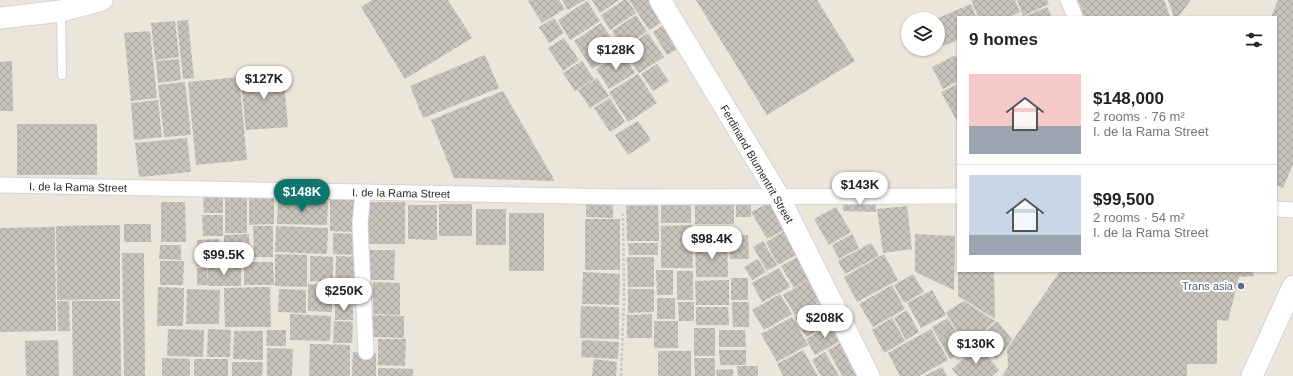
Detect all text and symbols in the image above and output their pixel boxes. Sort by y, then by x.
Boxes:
map controls [901,12,945,56]
button: layers [901,12,945,56]
icon: filters [1243,29,1265,51]
text: 9 homes [969,30,1038,49]
pin: $128K [588,37,644,71]
text: $128K [597,42,635,57]
pin: $127K [236,66,292,100]
text: $127K [245,71,283,86]
text: $148,000 [1093,89,1164,108]
icon: home [1001,90,1049,138]
street label: Ferdinand Blumentrit Street [718,103,796,225]
text: 2 rooms · 76 m² [1093,109,1185,124]
text: I. de la Rama Street [1093,124,1209,139]
pin: $143K [832,172,888,206]
text: $143K [841,177,879,192]
pin: $148K [274,179,330,213]
street label: I. de la Rama Street [29,180,127,194]
text: $148K [283,184,321,199]
street label: I. de la Rama Street [352,186,450,200]
text: $99,500 [1093,190,1154,209]
icon: home [1001,191,1049,239]
text: 2 rooms · 54 m² [1093,210,1185,225]
text: I. de la Rama Street [1093,225,1209,240]
pin: $98.4K [679,226,745,260]
text: $98.4K [691,231,733,246]
pin: $99.5K [191,242,257,276]
text: $99.5K [203,247,245,262]
pin: $250K [316,278,372,312]
place label: Trans asia [1182,280,1234,292]
marker: Trans asia [1236,281,1246,291]
text: $250K [325,283,363,298]
pin: $208K [797,305,853,339]
text: $208K [806,310,844,325]
pin: $130K [948,331,1004,365]
text: $130K [957,336,995,351]

